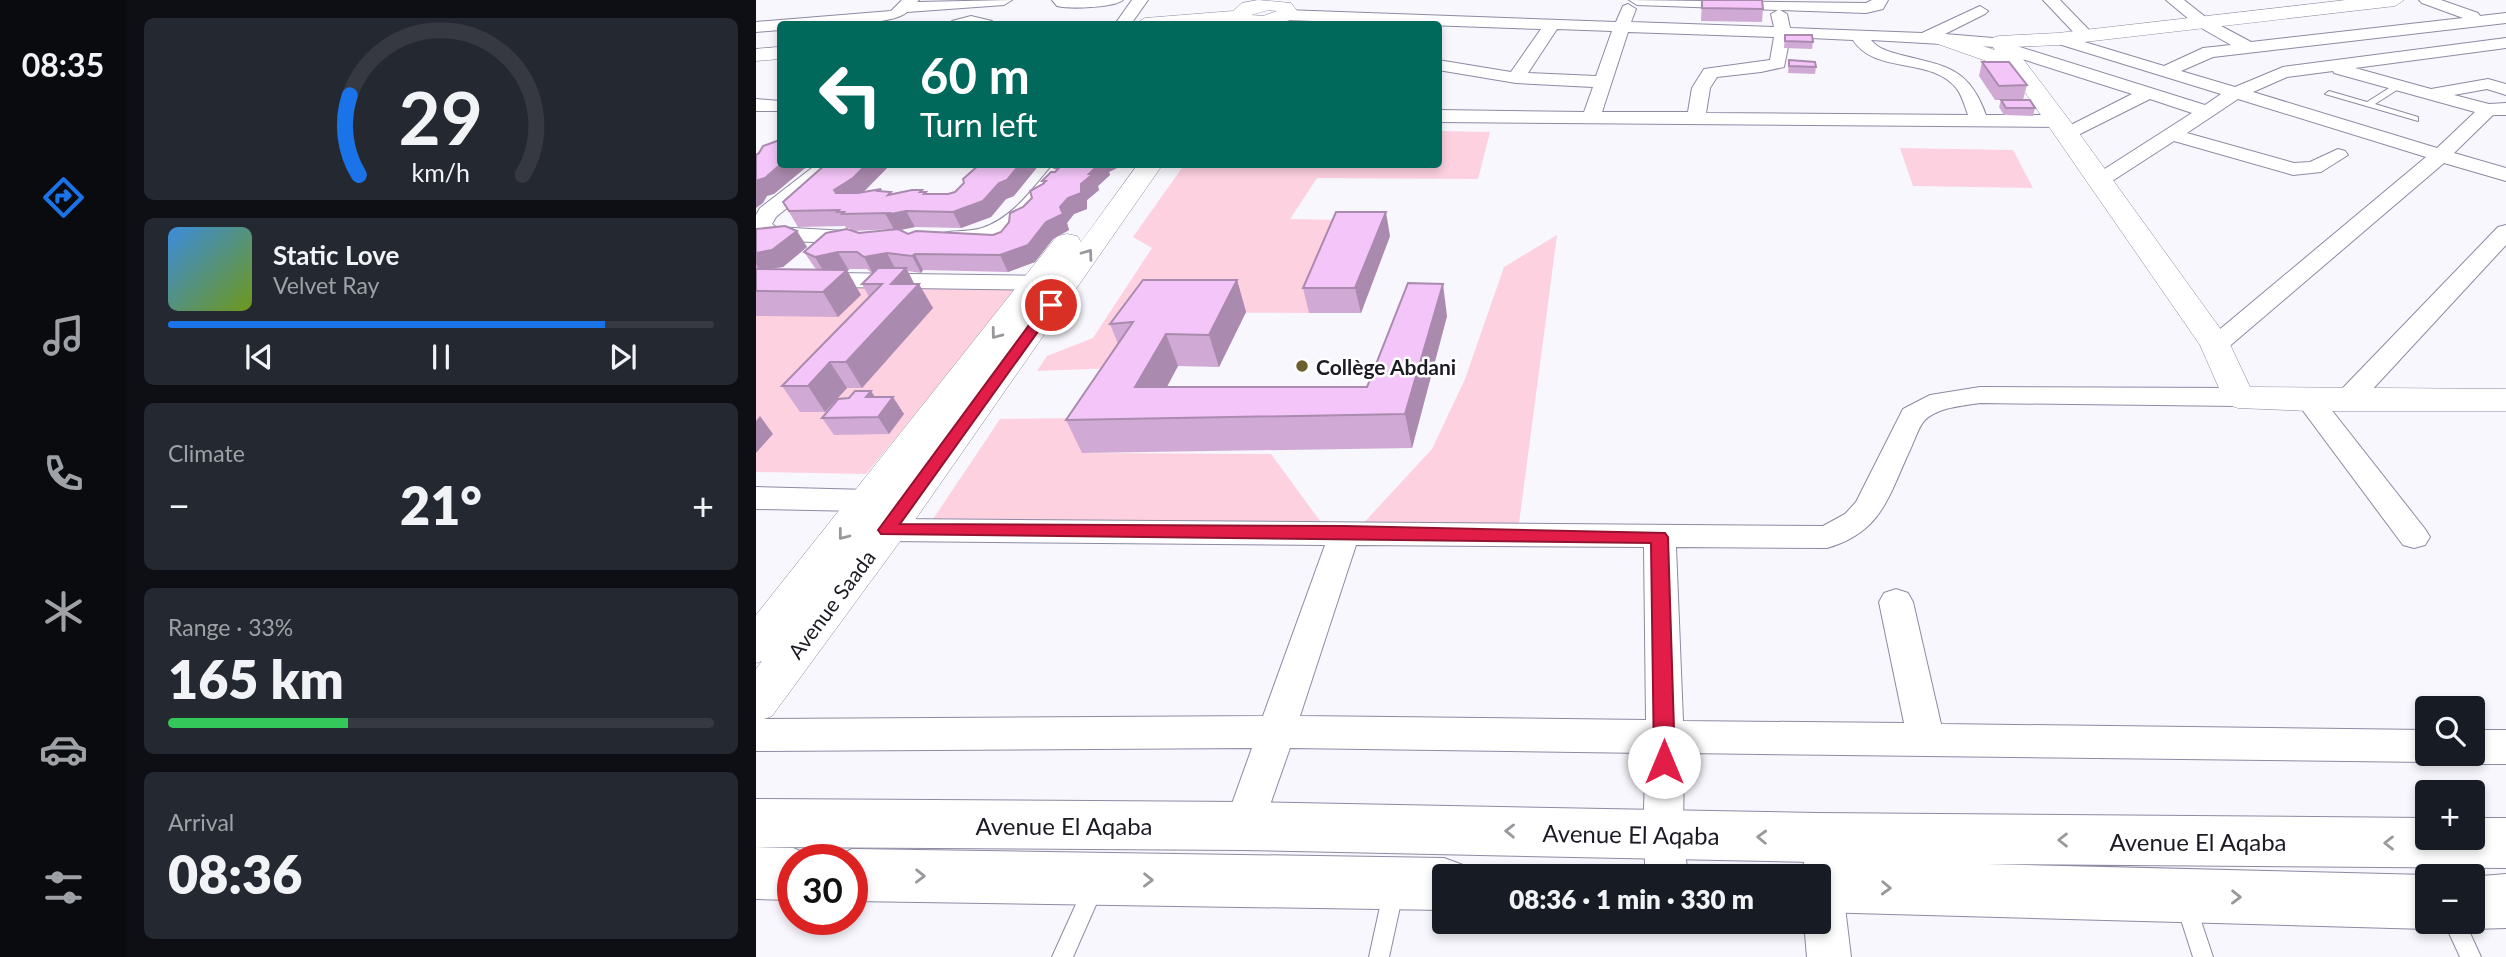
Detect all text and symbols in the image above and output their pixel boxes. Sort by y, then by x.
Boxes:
text: 08:35 [22,45,104,84]
text: 60 m [920,46,1030,104]
icon: left [805,49,896,140]
text: 29 [399,73,483,161]
text: Turn left [920,105,1037,144]
text: km/h [412,157,470,187]
icon: directions [39,173,88,222]
text: Static Love [273,239,400,271]
one-way arrow [1080,249,1092,262]
text: Velvet Ray [273,271,379,299]
pin [1021,275,1081,335]
icon: arrive [1032,286,1070,324]
icon: music [39,311,88,360]
one-way arrow [991,327,1004,339]
icon: previous [240,338,278,376]
icon: pause [422,338,460,376]
icon: next [604,338,642,376]
place label: Collège Abdani [1316,354,1456,379]
marker: Collège Abdani [1294,358,1310,374]
text: Climate [168,439,245,467]
icon: phone [39,449,88,498]
text: 21° [400,474,482,536]
text: − [168,482,190,528]
text: + [692,482,714,528]
one-way arrow [838,527,851,539]
street label: Avenue Saada [782,545,880,663]
icon: climate [39,587,88,636]
text: Range · 33% [168,613,293,641]
text: 165 km [168,648,344,710]
map controls [2415,696,2485,934]
button: search [2415,696,2485,766]
icon: car [39,725,88,774]
position arrow [1627,725,1701,799]
button: + [2415,780,2485,850]
text: Arrival [168,808,234,836]
street label: Avenue El Aqaba [975,811,1153,840]
street label: Avenue El Aqaba [1542,818,1720,850]
one-way arrow [1505,823,1515,839]
street label: Avenue El Aqaba [2109,827,2287,856]
one-way arrow [1757,829,1768,844]
one-way arrow [2058,832,2068,848]
one-way arrow [2383,835,2394,851]
text: 08:36 [168,843,302,905]
speed limit sign: 30 [777,844,868,935]
icon: filters [39,863,88,912]
button: − [2415,864,2485,934]
one-way arrow [916,868,926,884]
one-way arrow [1143,872,1154,887]
one-way arrow [1882,880,1892,896]
text: 08:36 · 1 min · 330 m [1509,883,1754,915]
one-way arrow [2231,890,2242,905]

